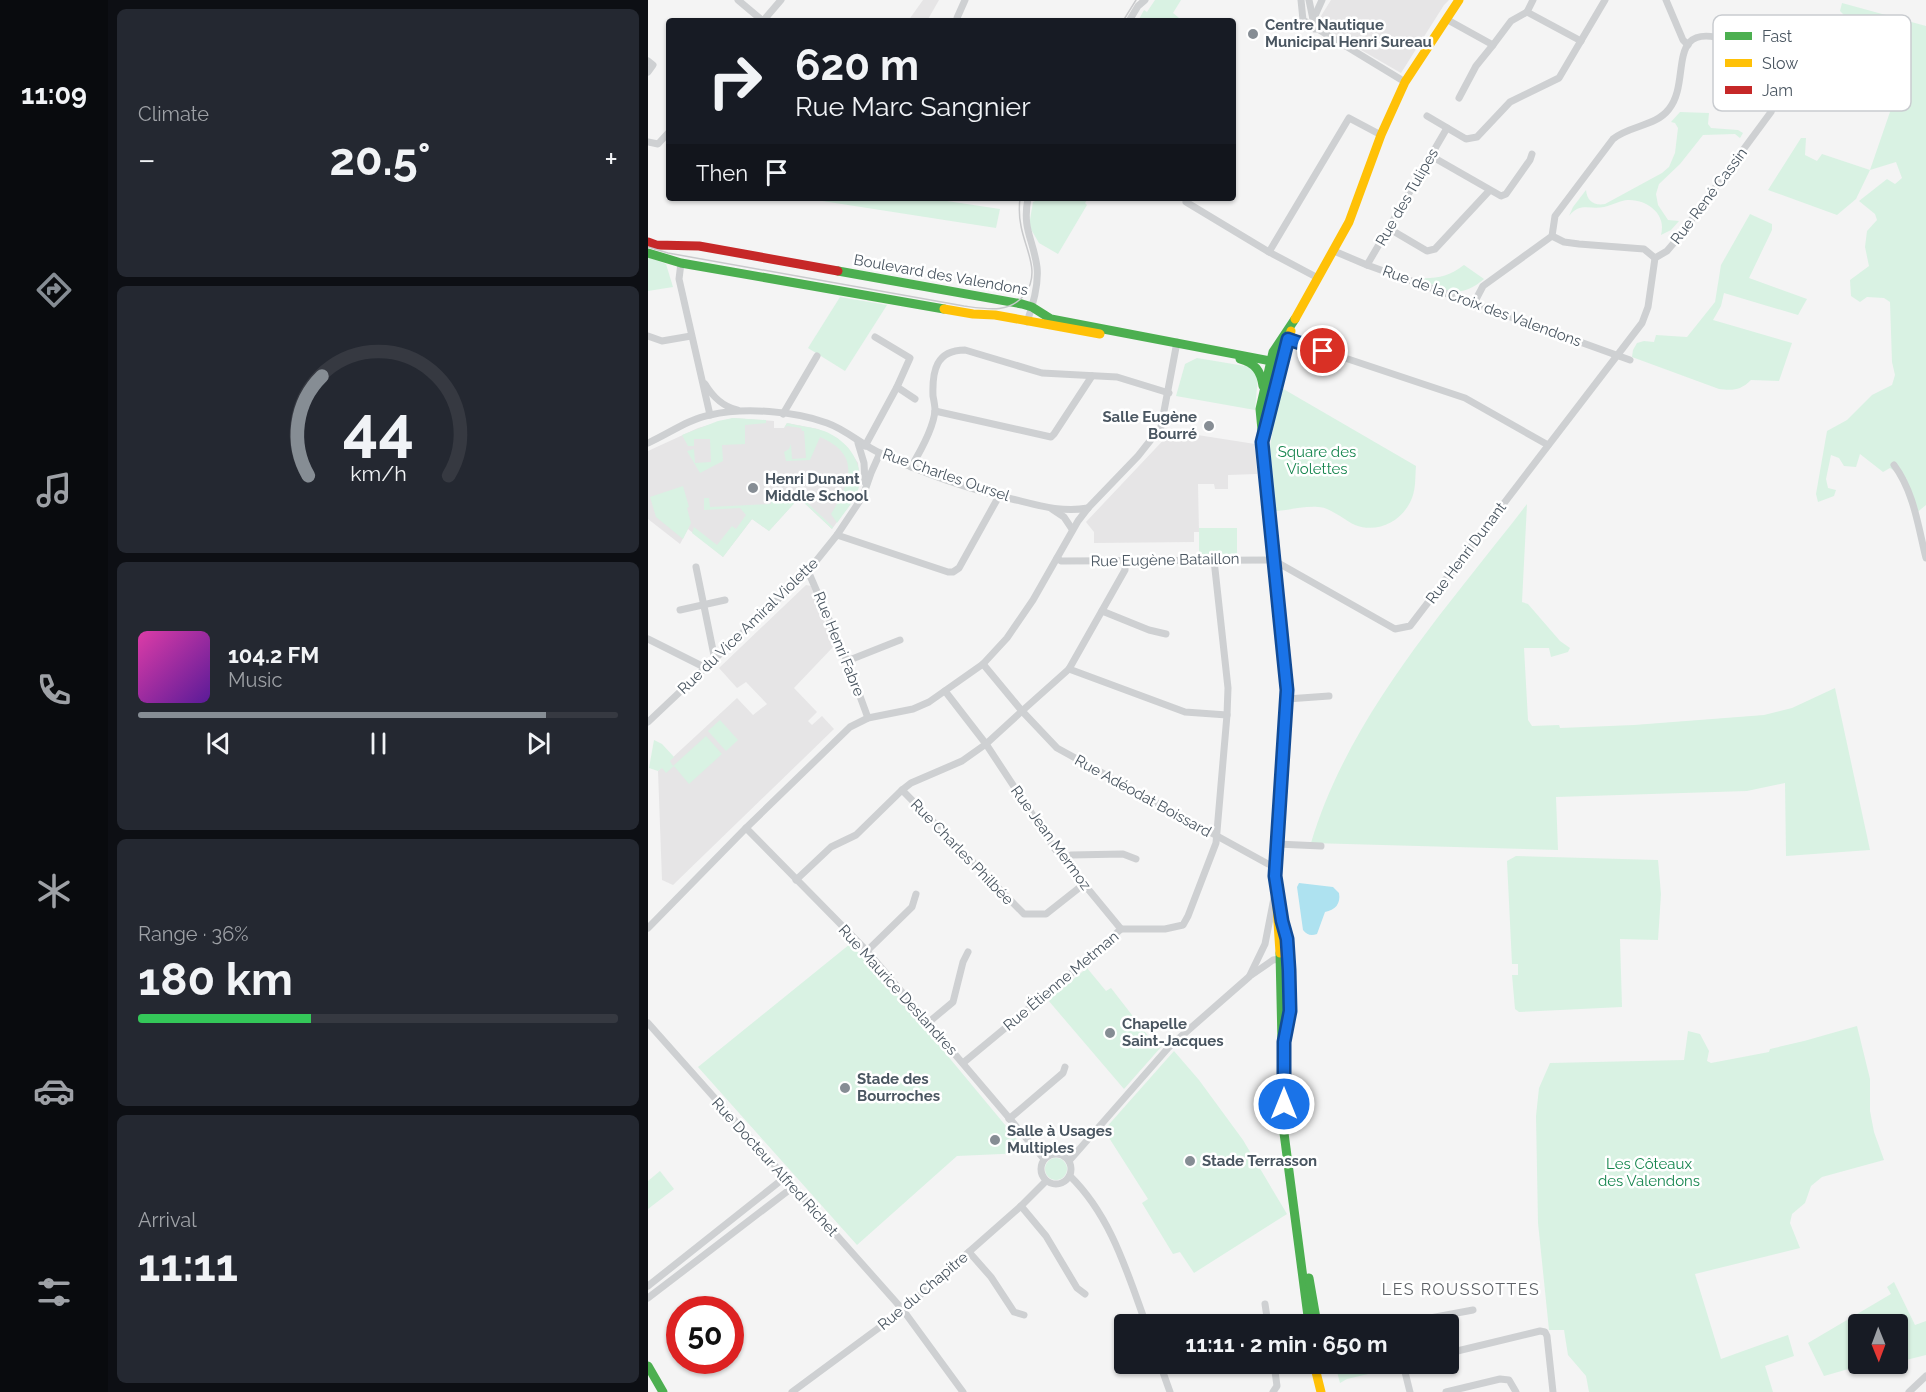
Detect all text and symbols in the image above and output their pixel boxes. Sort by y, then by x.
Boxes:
legend [1713,15,1911,111]
place label: Centre Nautique Municipal Henri Sureau [1265,16,1432,51]
marker: Centre Nautique Municipal Henri Sureau [1246,27,1260,41]
text: Fast [1762,27,1793,46]
text: 620 m [795,41,919,90]
icon: right [696,42,774,120]
text: Slow [1762,54,1798,73]
text: 11:09 [21,79,87,110]
text: Jam [1762,81,1793,100]
text: Rue Marc Sangnier [795,91,1031,122]
text: Climate [138,102,209,126]
text: 20.5° [330,133,430,186]
text: − [138,140,156,179]
text: + [604,140,618,179]
street label: Rue René Cassin [1667,144,1751,248]
street label: Rue des Tulipes [1372,145,1442,249]
icon: arrive [760,156,793,189]
text: Then [696,160,748,186]
street label: Boulevard des Valendons [852,251,1030,299]
street label: Rue de la Croix des Valendons [1380,262,1584,350]
icon: directions [33,269,75,311]
pin [1297,325,1348,376]
icon: arrive [1306,334,1339,367]
text: 44 [342,392,414,466]
place label: Salle Eugène Bourré [1102,408,1197,443]
marker: Salle Eugène Bourré [1202,419,1216,433]
park label: Square des Violettes [1278,443,1356,478]
street label: Rue Charles Oursel [880,445,1013,505]
text: km/h [350,462,406,487]
icon: music [33,469,75,511]
place label: Henri Dunant Middle School [765,470,868,505]
marker: Henri Dunant Middle School [746,481,760,495]
street label: Rue Henri Dunant [1422,499,1510,607]
street label: Rue Eugène Bataillon [1090,550,1240,570]
street label: Rue du Vice Amiral Violette [674,554,822,698]
street label: Rue Henri Fabre [810,589,868,699]
text: 104.2 FM [228,642,319,668]
text: Music [228,668,282,692]
icon: phone [33,669,75,711]
icon: previous [202,727,235,760]
icon: pause [362,727,395,760]
icon: next [522,727,555,760]
street label: Rue Adéodat Boissard [1072,751,1214,841]
street label: Rue Jean Mermoz [1007,782,1095,894]
street label: Rue Charles Philbée [907,795,1017,909]
icon: climate [33,870,75,912]
street label: Rue Maurice Deslandres [835,921,961,1059]
text: Range · 36% [138,922,249,946]
street label: Rue Étienne Metman [1000,928,1122,1034]
text: 180 km [138,953,293,1006]
place label: Chapelle Saint-Jacques [1122,1015,1224,1050]
marker: Chapelle Saint-Jacques [1103,1026,1117,1040]
icon: car [33,1070,75,1112]
place label: Stade des Bourroches [857,1070,940,1105]
position arrow [1252,1072,1316,1136]
marker: Stade des Bourroches [838,1081,852,1095]
street label: Rue Docteur Alfred Richet [708,1094,842,1240]
place label: Salle à Usages Multiples [1007,1122,1112,1157]
marker: Salle à Usages Multiples [988,1133,1002,1147]
place label: Stade Terrasson [1202,1152,1317,1170]
marker: Stade Terrasson [1183,1154,1197,1168]
park label: Les Côteaux des Valendons [1598,1155,1700,1190]
text: Arrival [138,1208,197,1232]
text: 11:11 [138,1239,238,1292]
street label: Rue du Chapitre [874,1248,972,1334]
icon: filters [33,1271,75,1313]
district label: LES ROUSSOTTES [1382,1280,1540,1299]
speed limit sign: 50 [666,1296,744,1374]
north arrow [1848,1314,1908,1374]
map controls [1848,1314,1908,1374]
text: 11:11 · 2 min · 650 m [1186,1331,1387,1357]

